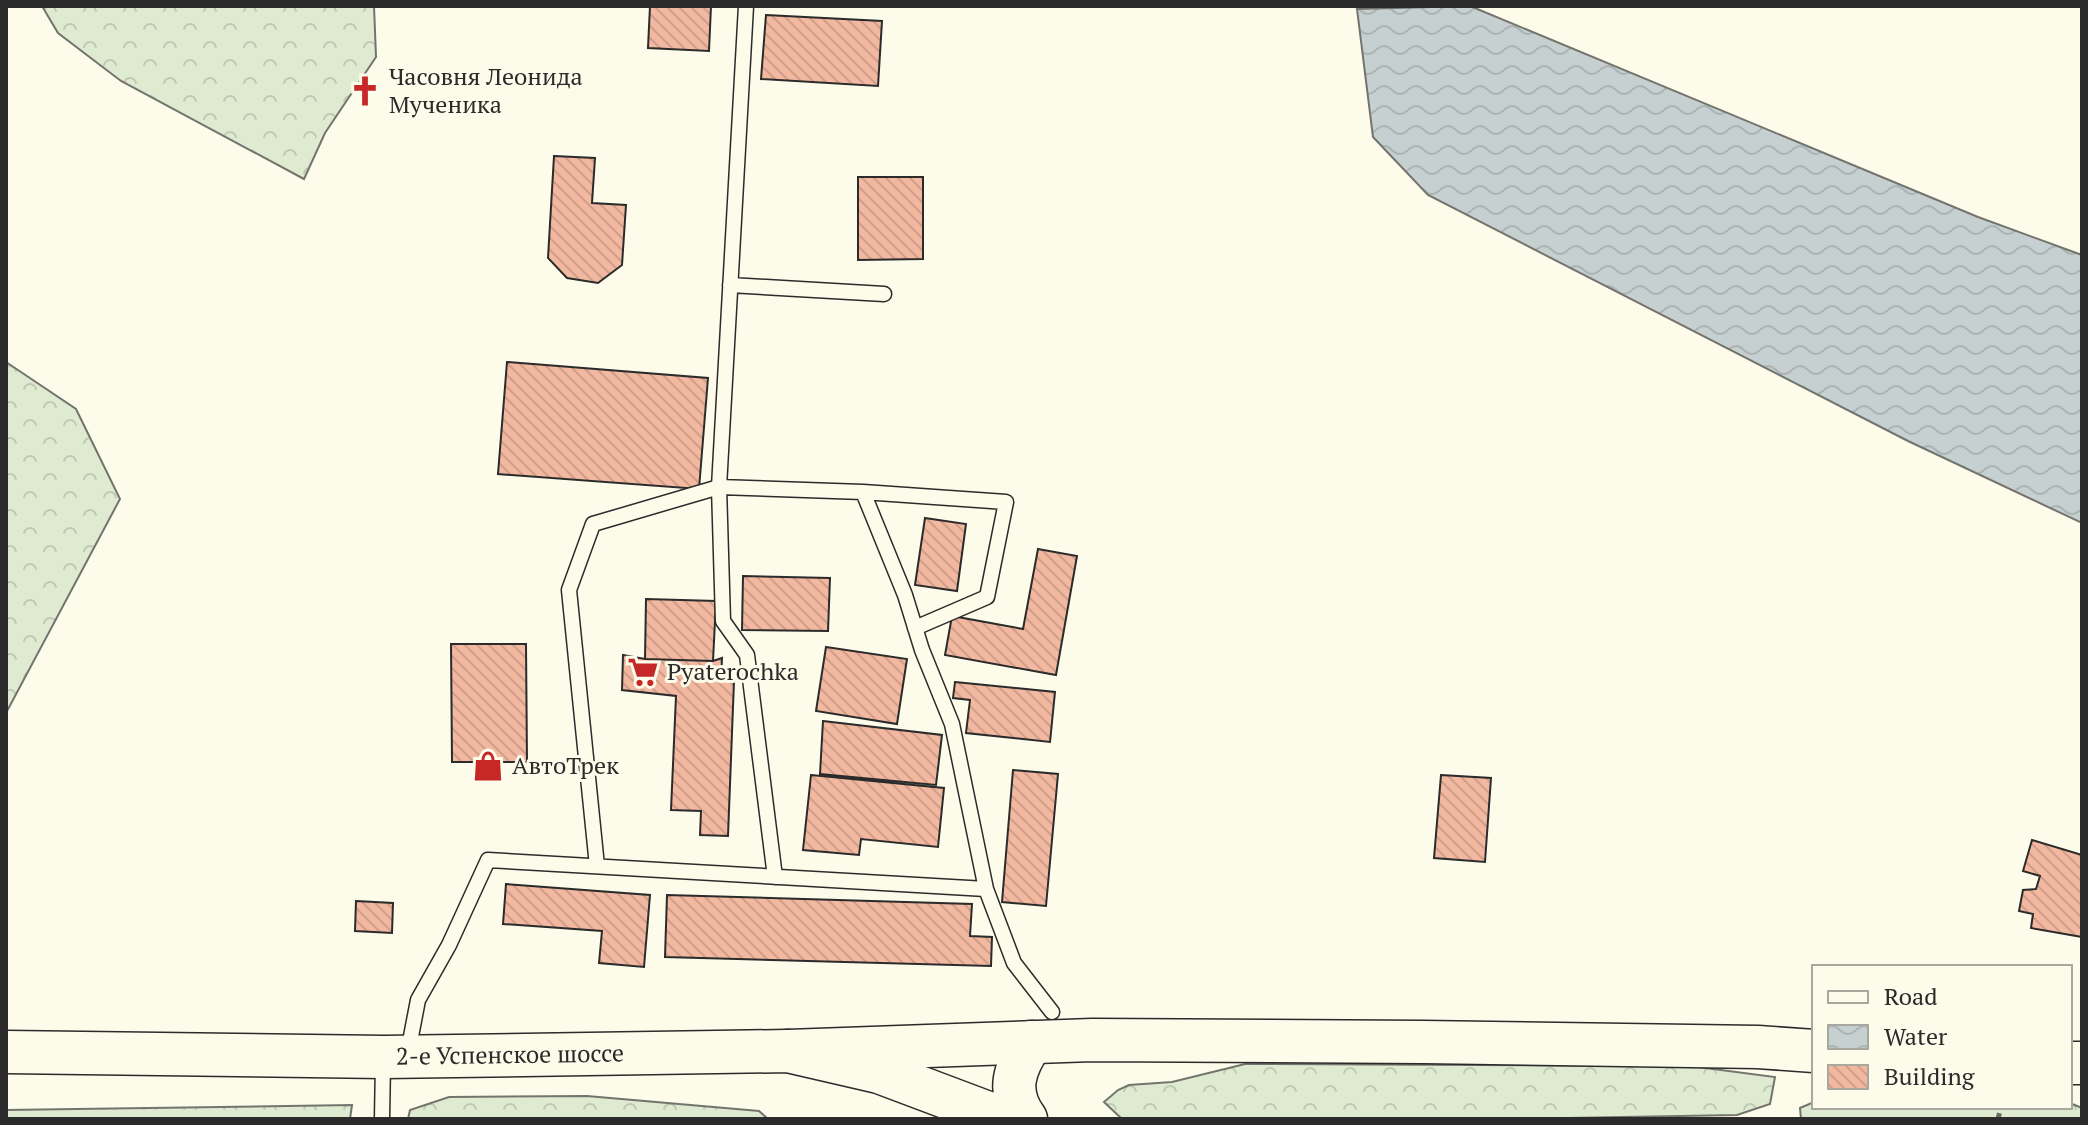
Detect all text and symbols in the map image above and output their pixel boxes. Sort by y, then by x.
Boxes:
place label: Часовня Леонида Мученика [389,60,583,120]
church icon: Часовня Леонида Мученика [348,74,382,108]
supermarket icon: Pyaterochka [626,655,660,689]
place label: Pyaterochka [667,655,799,687]
shop icon: АвтоТрек [471,749,505,783]
place label: АвтоТрек [512,749,619,781]
legend [1812,965,2072,1109]
text: Road [1884,980,1938,1012]
text: Water [1884,1020,1948,1052]
street label: 2-е Успенское шоссе [396,1036,624,1072]
text: Building [1884,1060,1975,1092]

